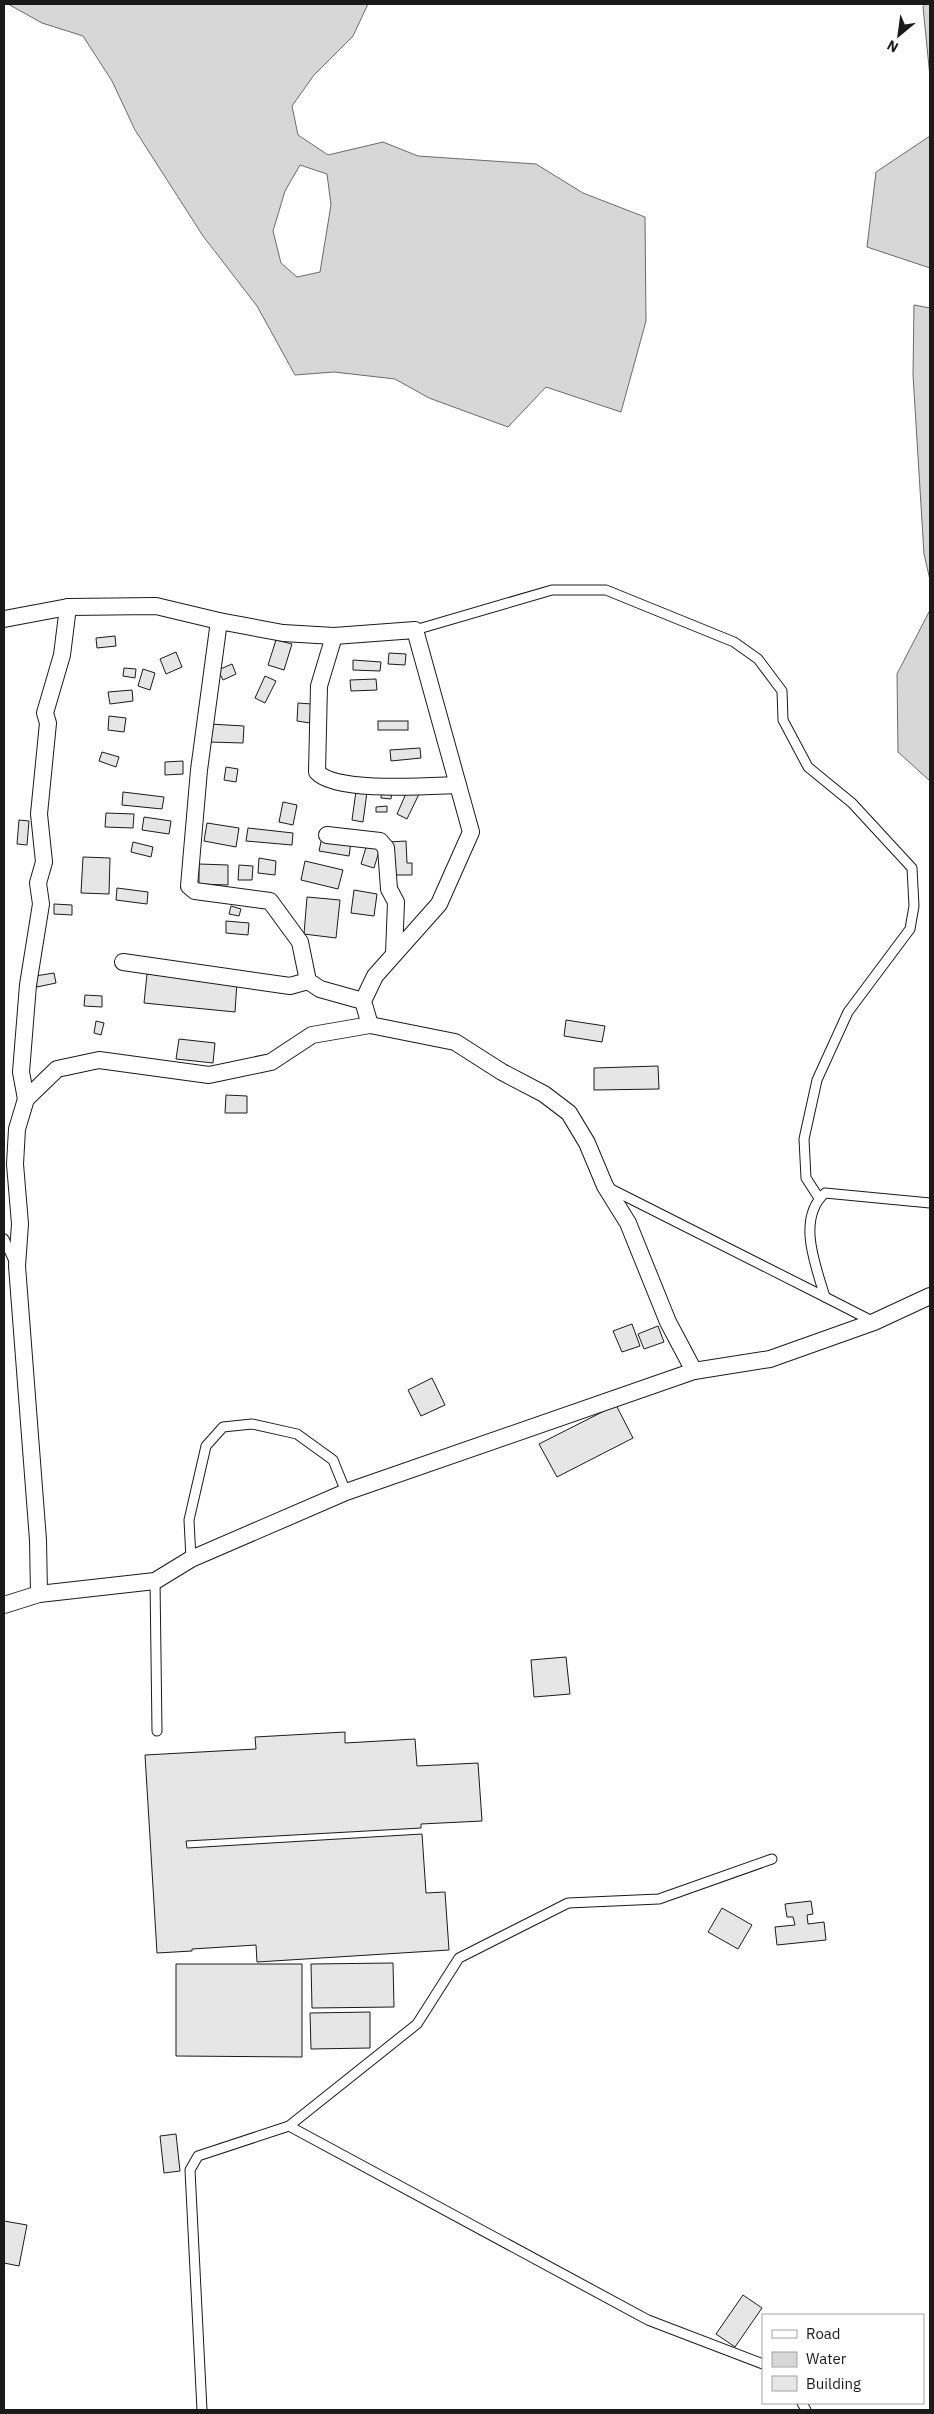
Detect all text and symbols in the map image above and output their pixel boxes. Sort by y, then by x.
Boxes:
north arrow [874,10,924,60]
text: N [884,36,901,57]
legend [762,2314,924,2404]
text: Road [806,2324,841,2343]
text: Water [806,2349,847,2368]
text: Building [806,2374,861,2393]

